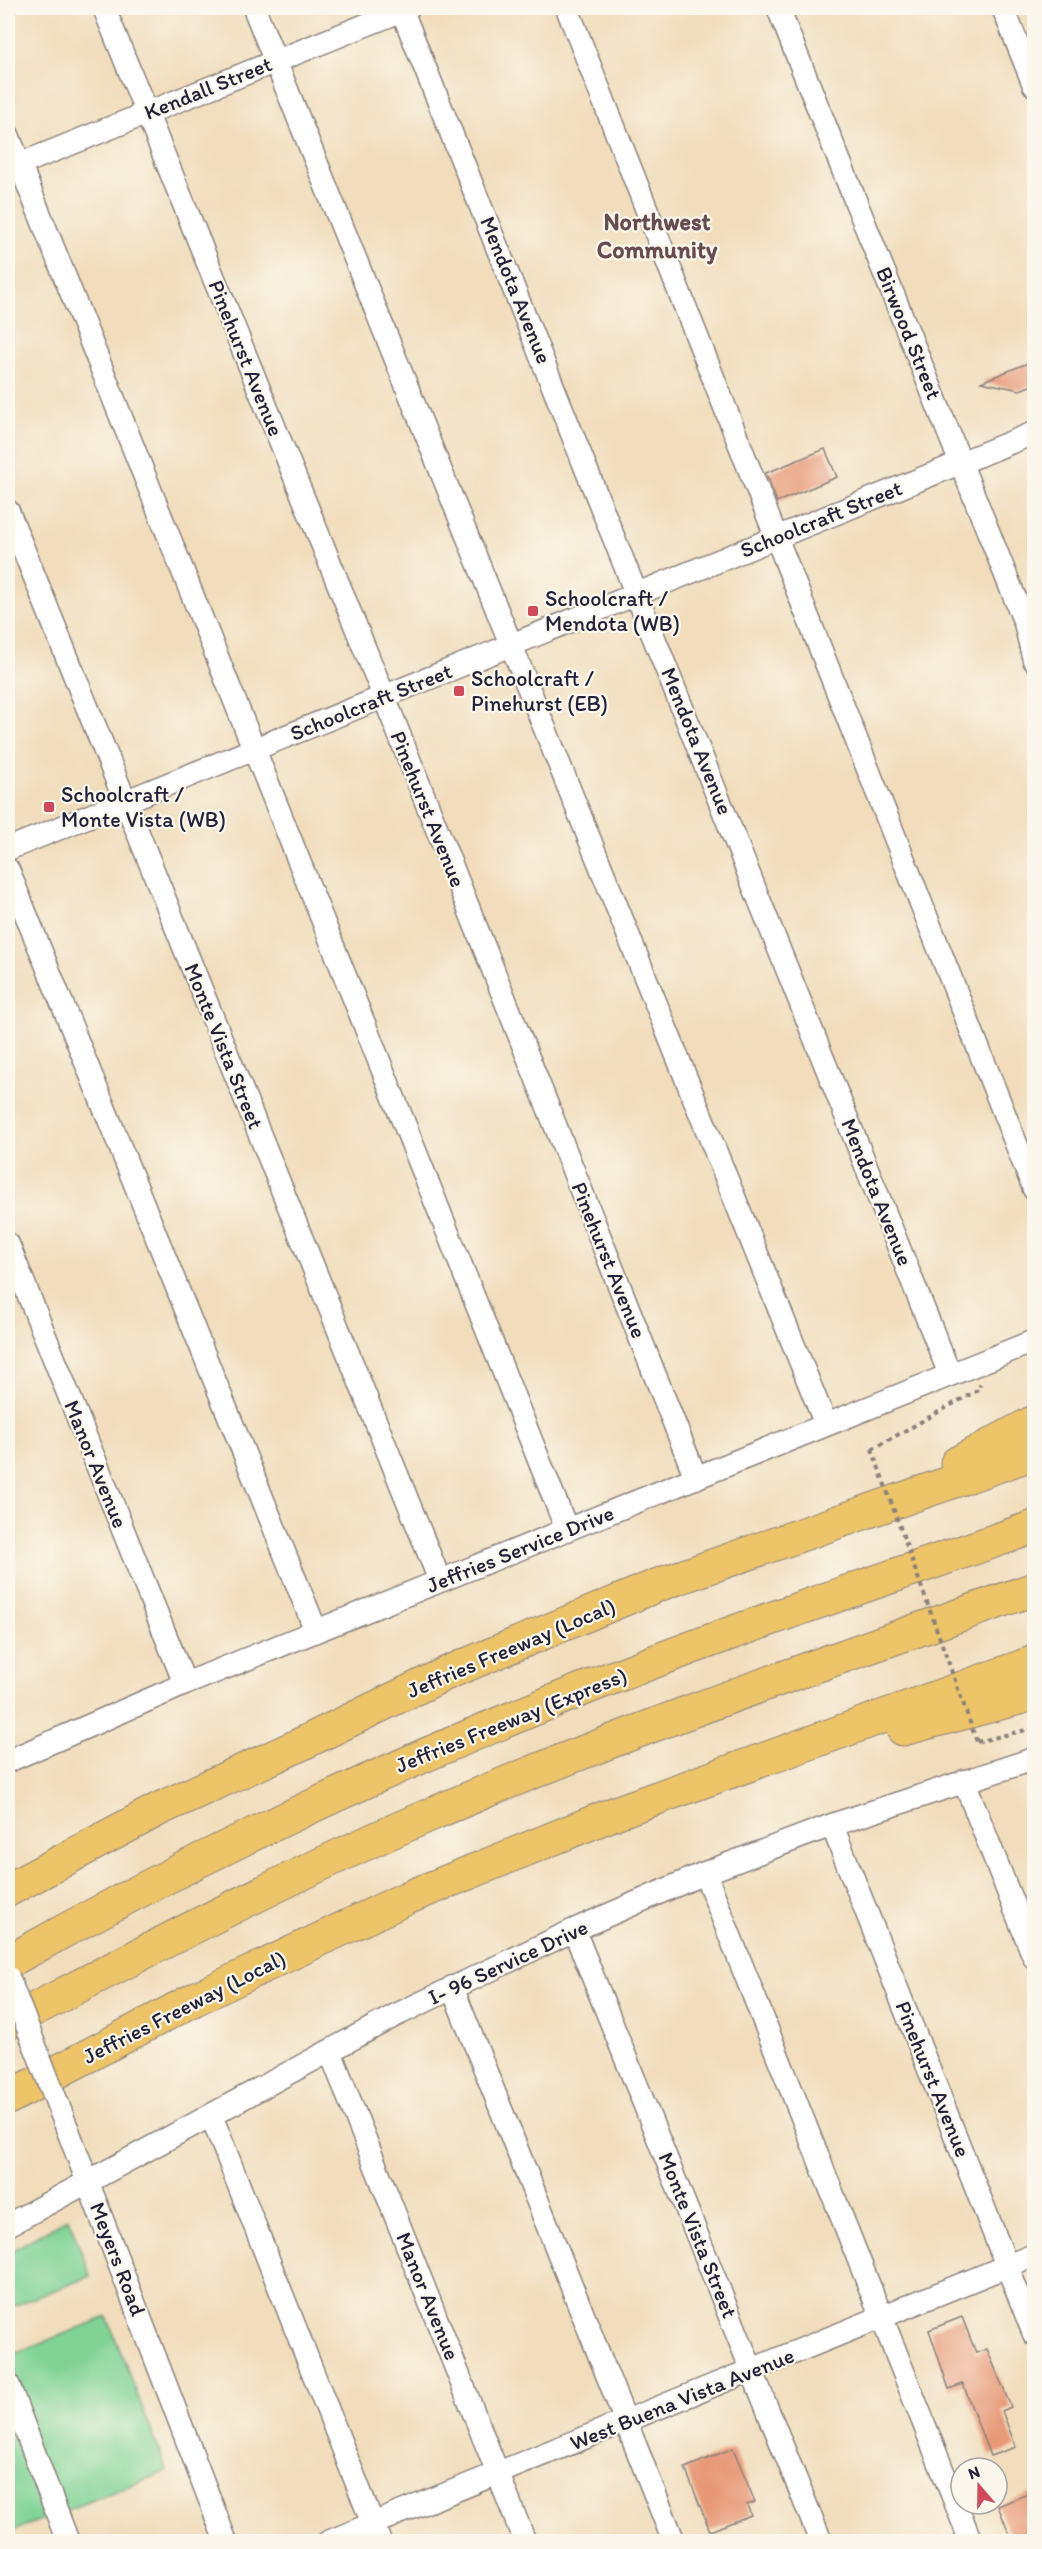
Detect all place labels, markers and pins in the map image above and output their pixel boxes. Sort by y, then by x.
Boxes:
place label: Schoolcraft / Mendota (WB) [545,585,680,637]
marker: Schoolcraft / Mendota (WB) [526,604,540,618]
place label: Schoolcraft / Pinehurst (EB) [471,665,608,717]
marker: Schoolcraft / Pinehurst (EB) [452,684,466,698]
place label: Schoolcraft / Monte Vista (WB) [61,781,226,833]
marker: Schoolcraft / Monte Vista (WB) [42,800,56,814]

